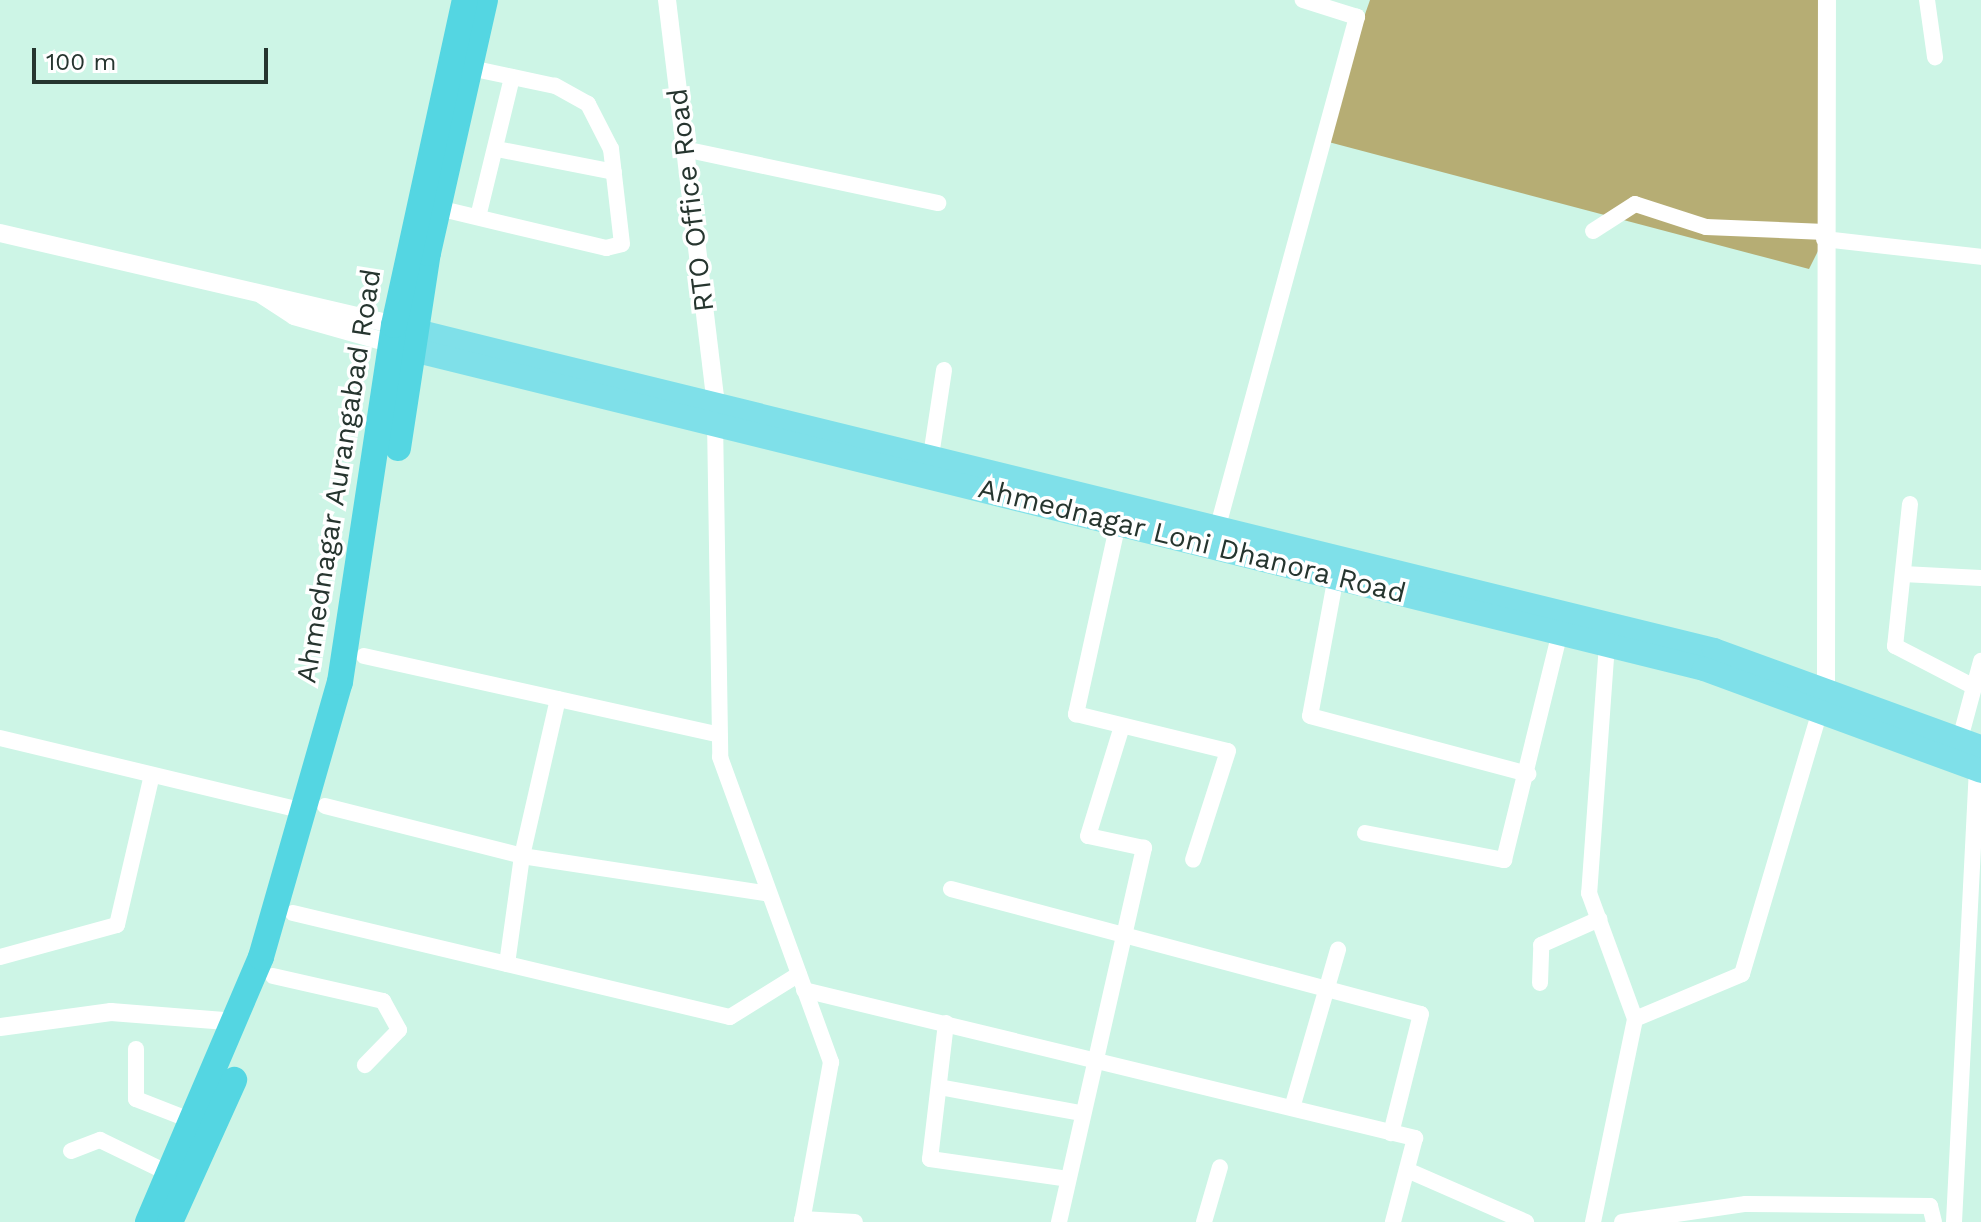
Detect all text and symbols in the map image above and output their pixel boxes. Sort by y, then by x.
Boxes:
scale bar [36,32,272,82]
text: 100 m [46,48,116,76]
street label: RTO Office Road [661,86,721,314]
street label: Ahmednagar Aurangabad Road [290,266,388,686]
street label: Ahmednagar Loni Dhanora Road [974,471,1410,611]

